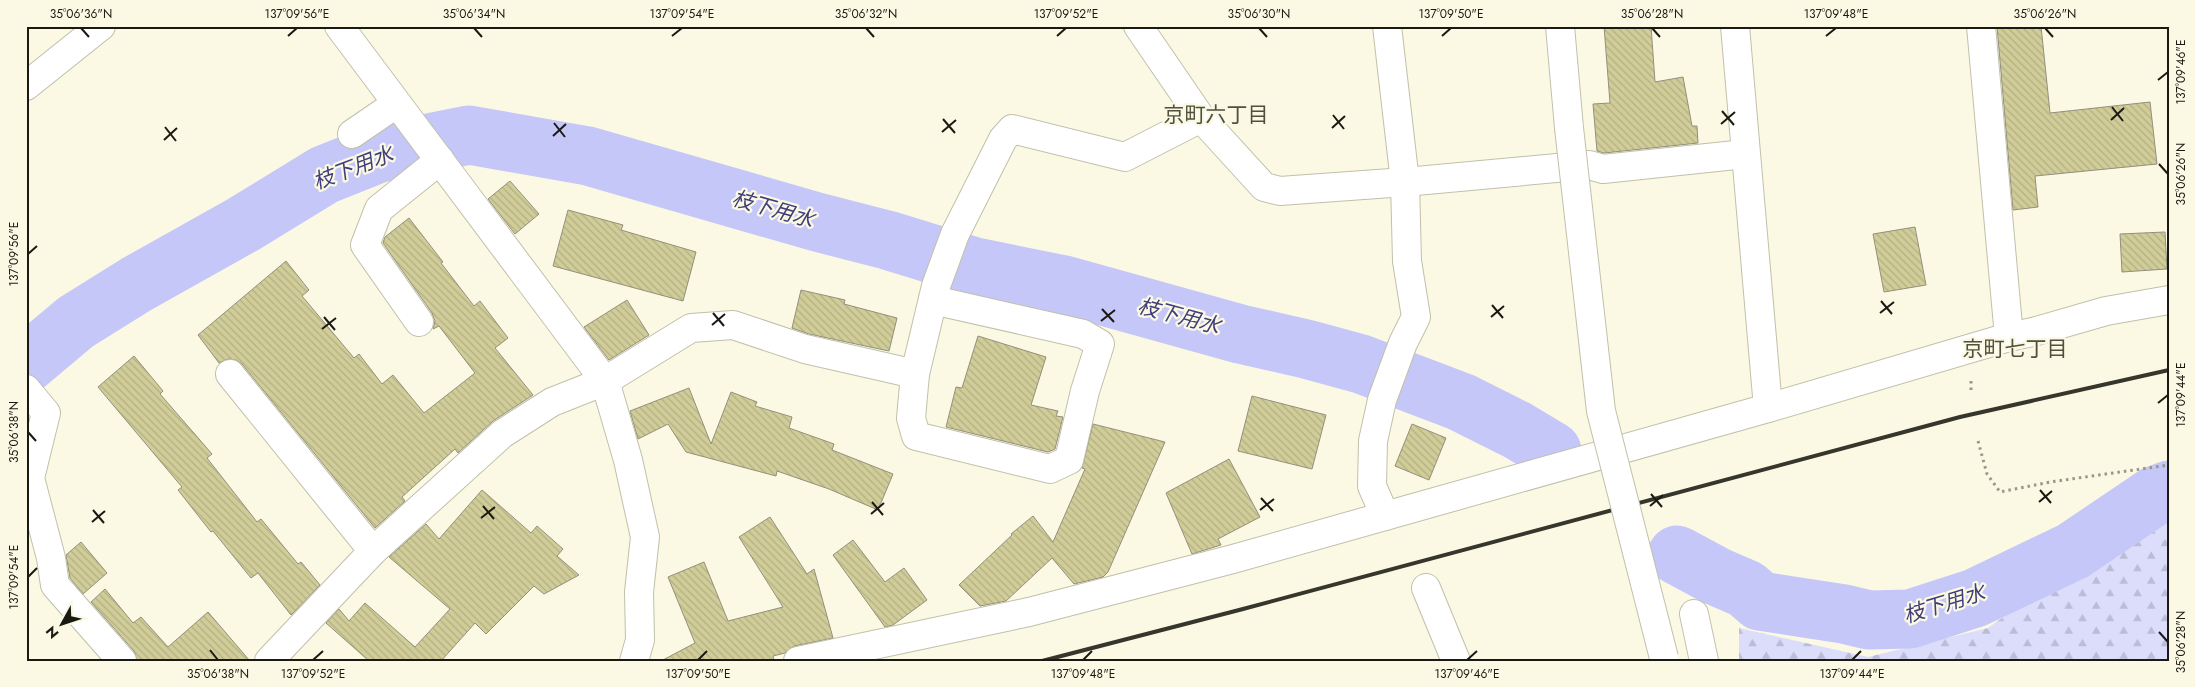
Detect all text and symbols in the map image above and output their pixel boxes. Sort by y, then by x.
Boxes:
text: 35°06'36"N [50,5,112,23]
text: 137°09'56"E [265,5,329,23]
text: 35°06'34"N [443,5,505,23]
text: 137°09'54"E [650,5,714,23]
text: 35°06'32"N [835,5,897,23]
text: 137°09'52"E [1034,5,1098,23]
text: 35°06'30"N [1228,5,1290,23]
text: 137°09'50"E [1418,5,1484,23]
text: 35°06'28"N [1621,5,1683,23]
text: 137°09'48"E [1804,5,1868,23]
text: 35°06'26"N [2014,5,2076,23]
text: 137°09'46"E [2172,39,2190,105]
district label: 京町六丁目 [1164,100,1269,130]
water label: 枝下用水 [308,138,399,197]
text: 35°06'26"N [2172,143,2190,205]
water label: 枝下用水 [728,183,819,236]
text: 137°09'56"E [5,222,23,286]
water label: 枝下用水 [1135,291,1225,342]
district label: 京町七丁目 [1963,334,2068,364]
text: 137°09'44"E [2172,362,2190,428]
text: 35°06'38"N [5,401,23,463]
text: 137°09'54"E [5,545,23,609]
water label: 枝下用水 [1899,577,1990,631]
north arrow [38,600,88,650]
text: 35°06'28"N [2172,611,2190,673]
text: N [41,622,63,643]
text: 35°06'38"N [187,665,249,683]
text: 137°09'52"E [281,665,345,683]
text: 137°09'50"E [665,665,731,683]
text: 137°09'48"E [1051,665,1115,683]
text: 137°09'46"E [1434,665,1500,683]
text: 137°09'44"E [1819,665,1885,683]

